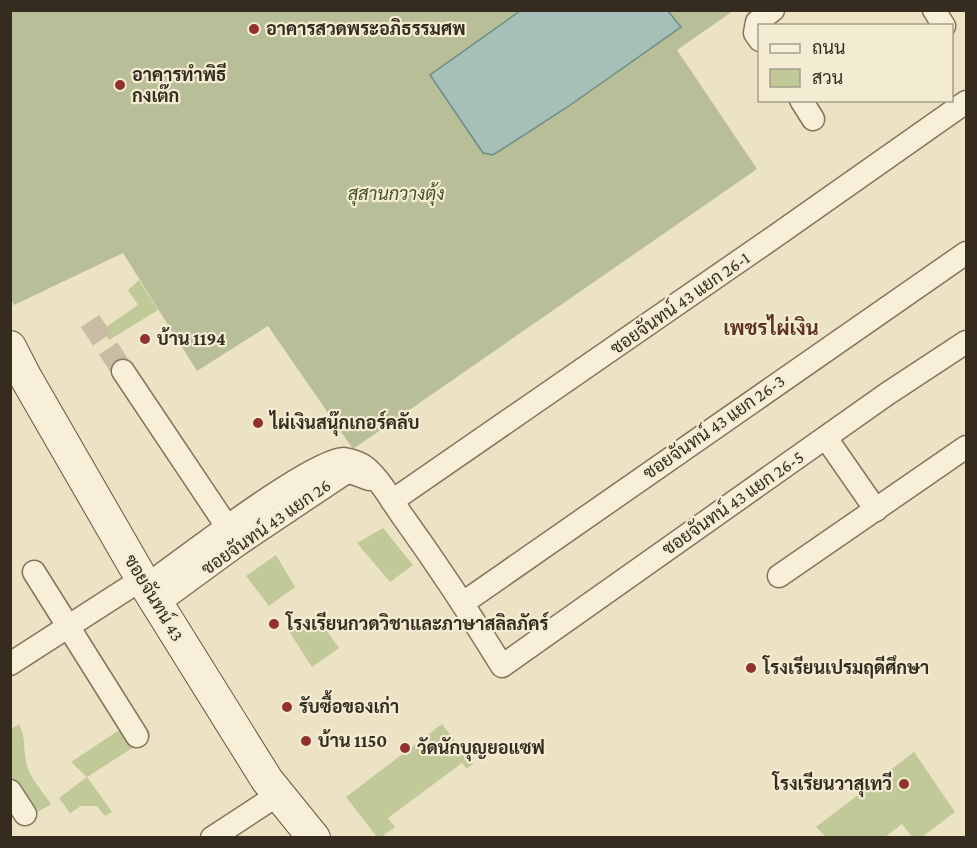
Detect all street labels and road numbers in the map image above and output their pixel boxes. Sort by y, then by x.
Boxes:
street label: ซอยจันทน์ 43 แยก 26-1 [605,245,754,359]
street label: ซอยจันทน์ 43 แยก 26-3 [638,368,789,483]
street label: ซอยจันทน์ 43 แยก 26-5 [657,444,808,559]
street label: ซอยจันทน์ 43 แยก 26 [196,472,334,579]
street label: ซอยจันทน์ 43 [120,549,190,645]

